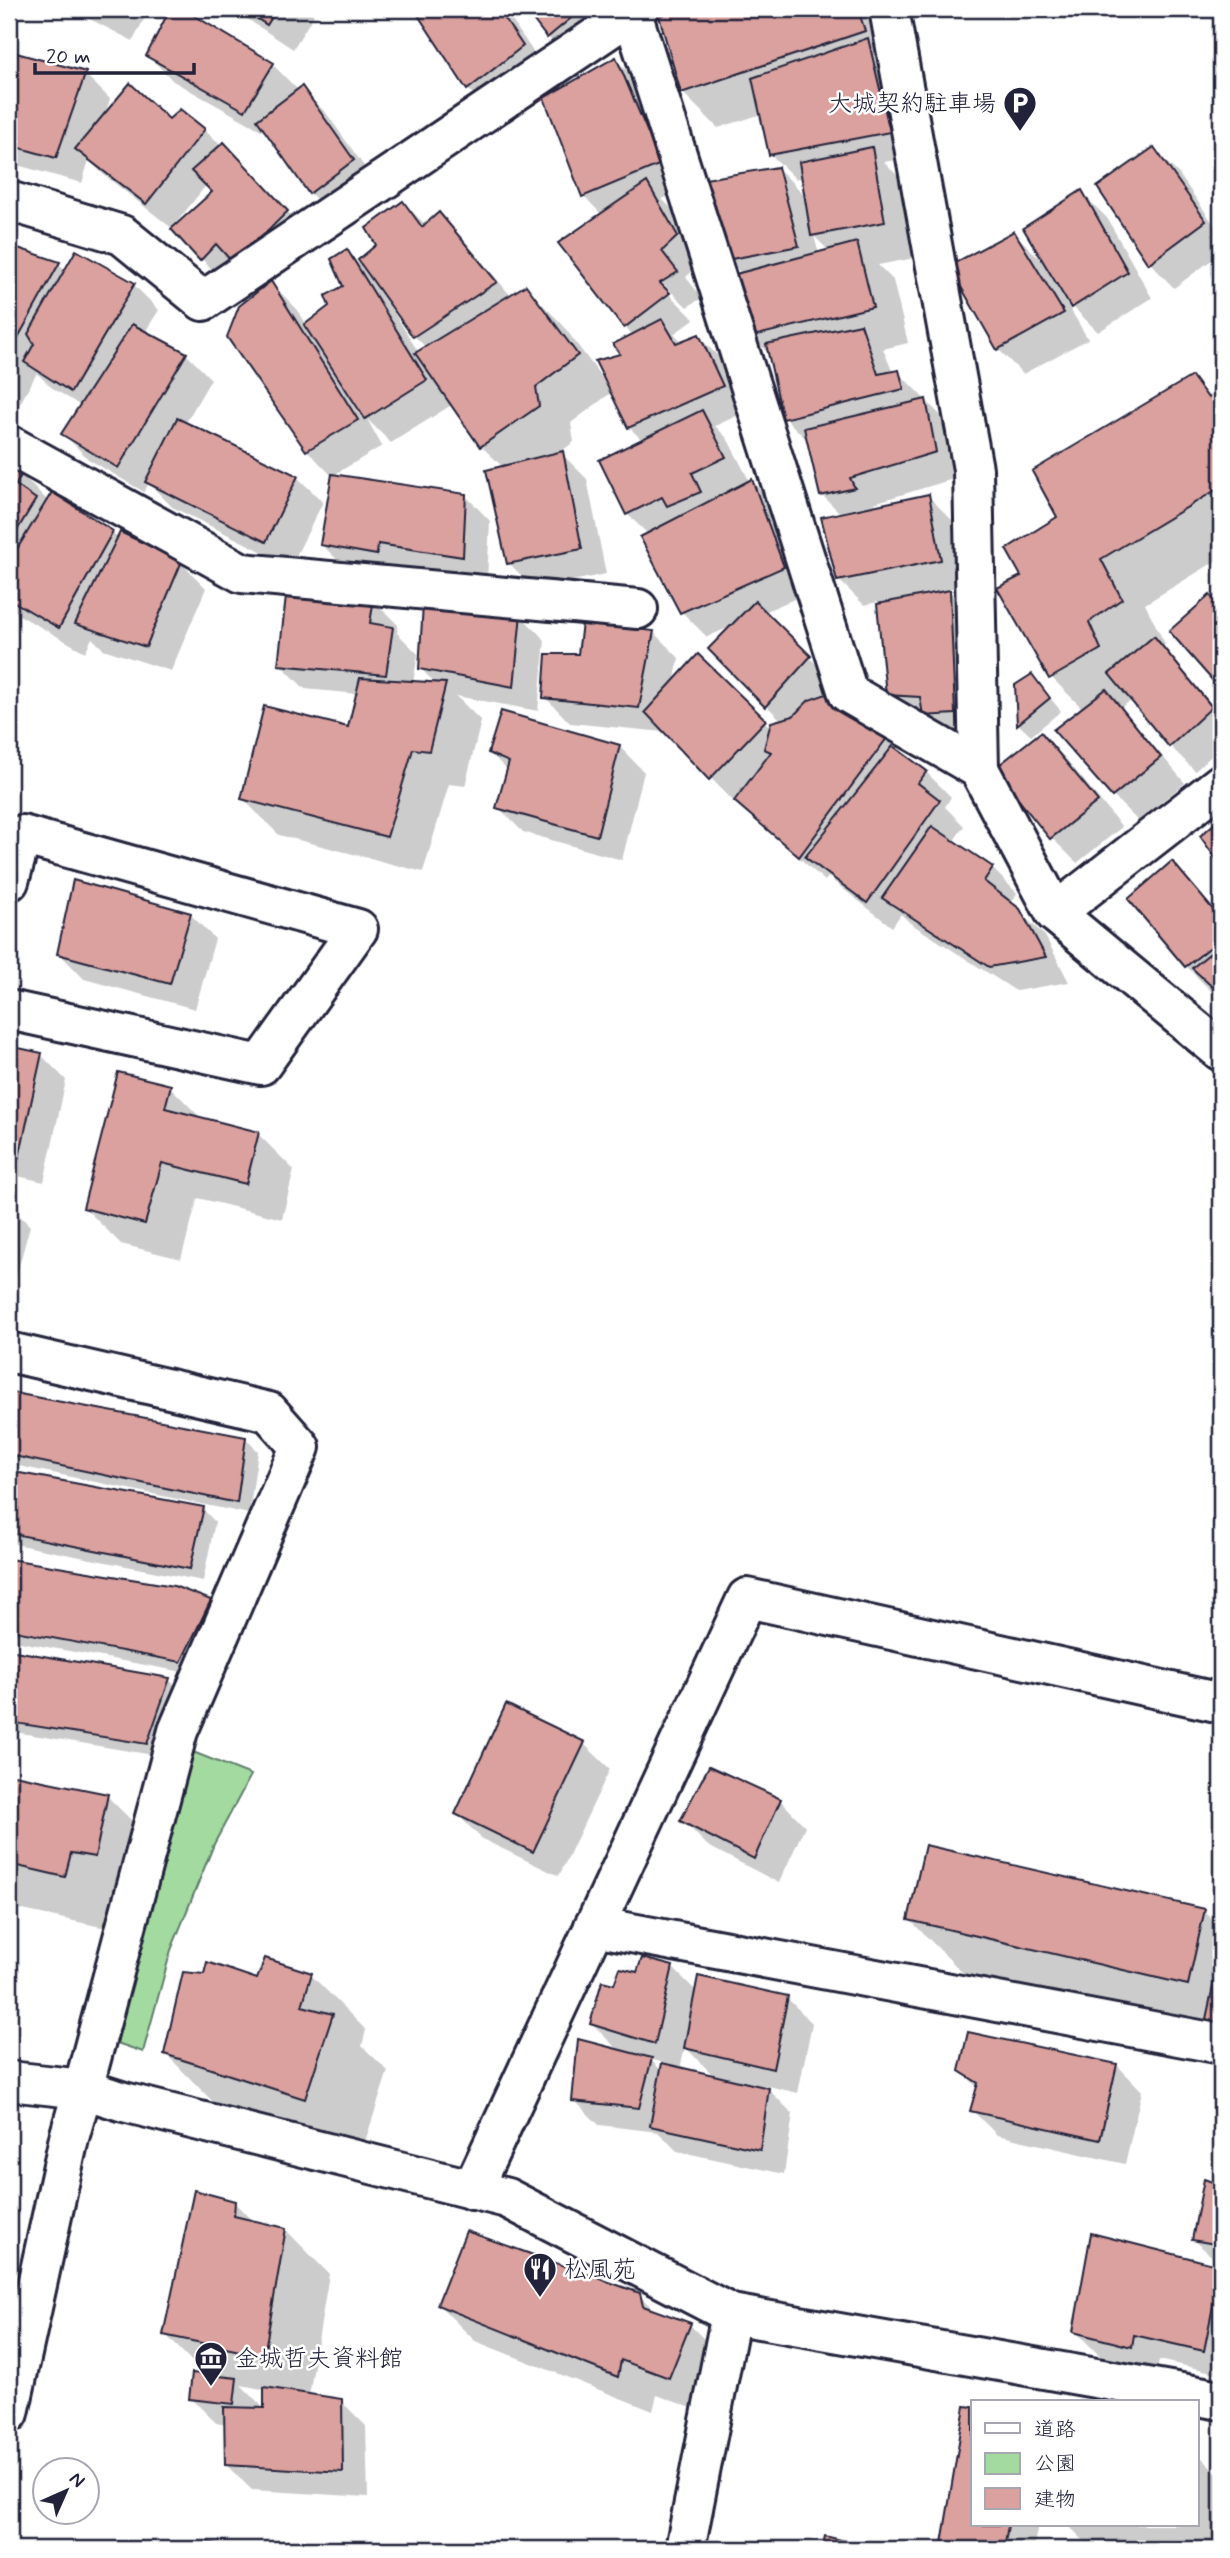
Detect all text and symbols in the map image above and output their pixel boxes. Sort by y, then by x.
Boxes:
scale bar [35,32,194,76]
text: 20 m [46,43,91,71]
parking icon: 大城契約駐車場 [1001,84,1039,133]
place label: 大城契約駐車場 [828,89,996,120]
restaurant icon: 松風苑 [521,2250,559,2299]
place label: 松風苑 [564,2255,636,2286]
museum icon: 金城哲夫資料館 [192,2339,230,2388]
place label: 金城哲夫資料館 [235,2344,403,2375]
legend [971,2400,1198,2526]
text: 道路 [1034,2416,1076,2444]
text: 公園 [1034,2450,1076,2478]
north arrow [32,2456,102,2526]
text: N [64,2467,90,2493]
text: 建物 [1034,2486,1076,2514]

